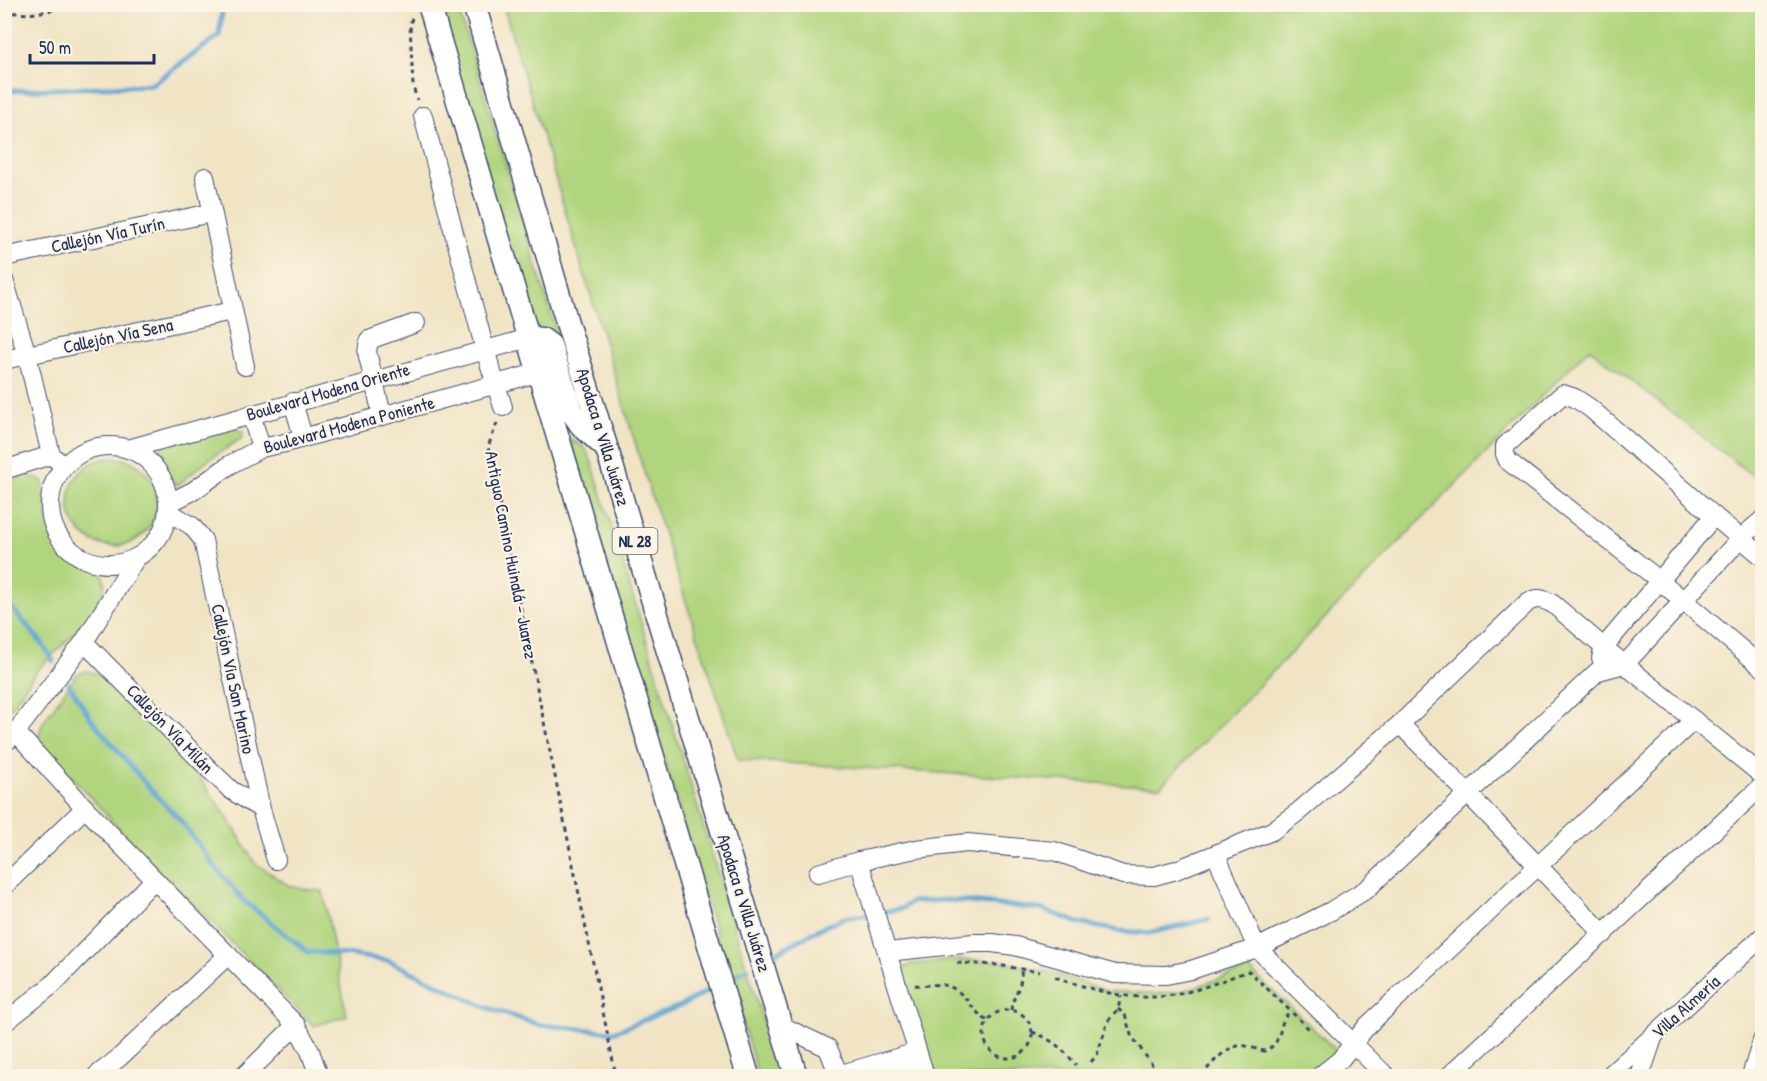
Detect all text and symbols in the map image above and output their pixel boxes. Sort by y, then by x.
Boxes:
scale bar [30,27,154,65]
text: 50 m [39,35,71,60]
street label: Callejón Vía Turín [49,210,167,259]
street label: Callejón Vía Sena [61,312,175,359]
street label: Boulevard Modena Oriente [243,356,413,427]
street label: Apodaca a Villa Juárez [571,365,636,509]
street label: Boulevard Modena Poniente [261,390,437,459]
street label: Antiguo Camino Huinalá - Juarez [479,449,544,661]
road number: NL 28 [612,528,658,554]
street label: Callejón Via San Marino [205,602,262,756]
street label: Callejón Vía Milán [121,678,220,779]
street label: Apodaca a Villa Juárez [712,831,777,975]
street label: Villa Almería [1646,969,1725,1044]

